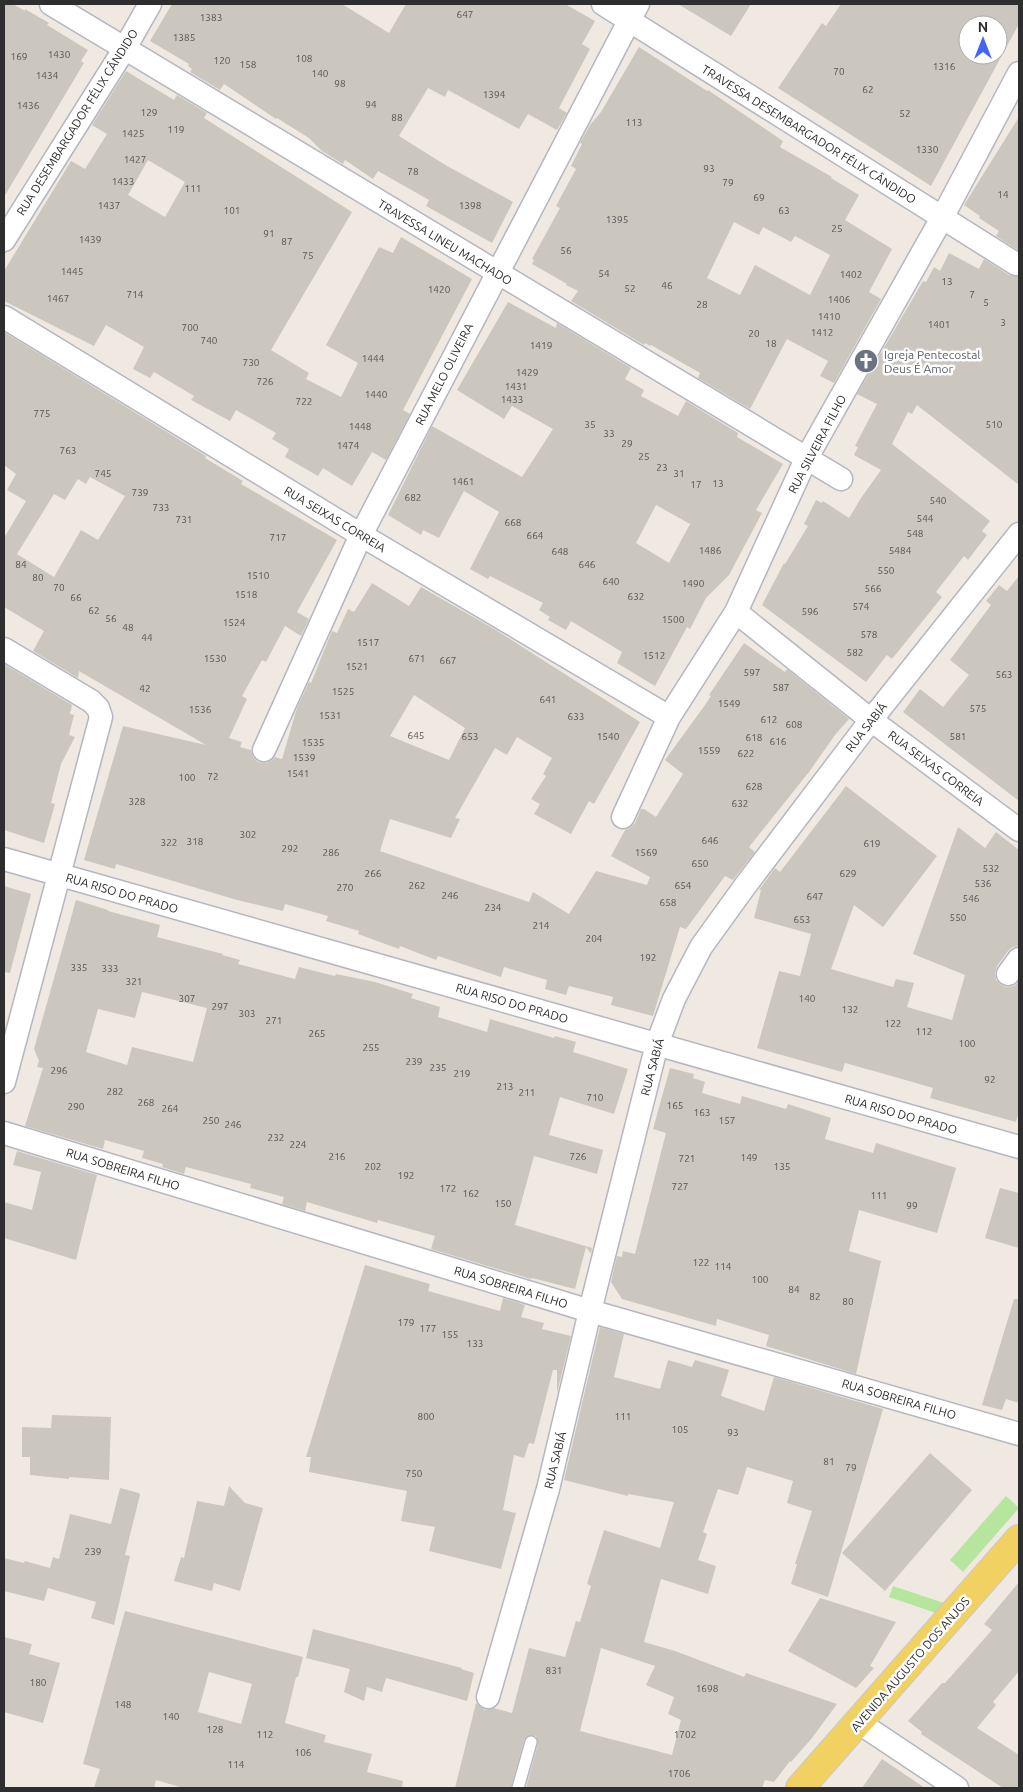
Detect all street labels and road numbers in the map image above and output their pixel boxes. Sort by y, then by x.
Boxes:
street label: RUA DESEMBARGADOR FÉLIX CÂNDIDO [14,26,140,218]
street label: TRAVESSA DESEMBARGADOR FÉLIX CÂNDIDO [700,62,918,206]
street label: TRAVESSA LINEU MACHADO [376,197,514,287]
street label: RUA MELO OLIVEIRA [413,321,475,427]
street label: RUA SILVEIRA FILHO [786,393,848,495]
street label: RUA SEIXAS CORREIA [282,484,388,555]
street label: RUA SABIÁ [843,700,889,754]
street label: RUA SEIXAS CORREIA [886,728,986,808]
street label: RUA RISO DO PRADO [64,871,180,915]
street label: RUA RISO DO PRADO [454,981,570,1025]
street label: RUA SABIÁ [638,1037,666,1097]
street label: RUA RISO DO PRADO [843,1092,959,1136]
street label: RUA SOBREIRA FILHO [65,1145,181,1193]
street label: RUA SOBREIRA FILHO [453,1263,569,1311]
street label: RUA SOBREIRA FILHO [840,1376,958,1422]
street label: RUA SABIÁ [542,1430,568,1490]
street label: AVENIDA AUGUSTO DOS ANJOS [848,1594,972,1734]

